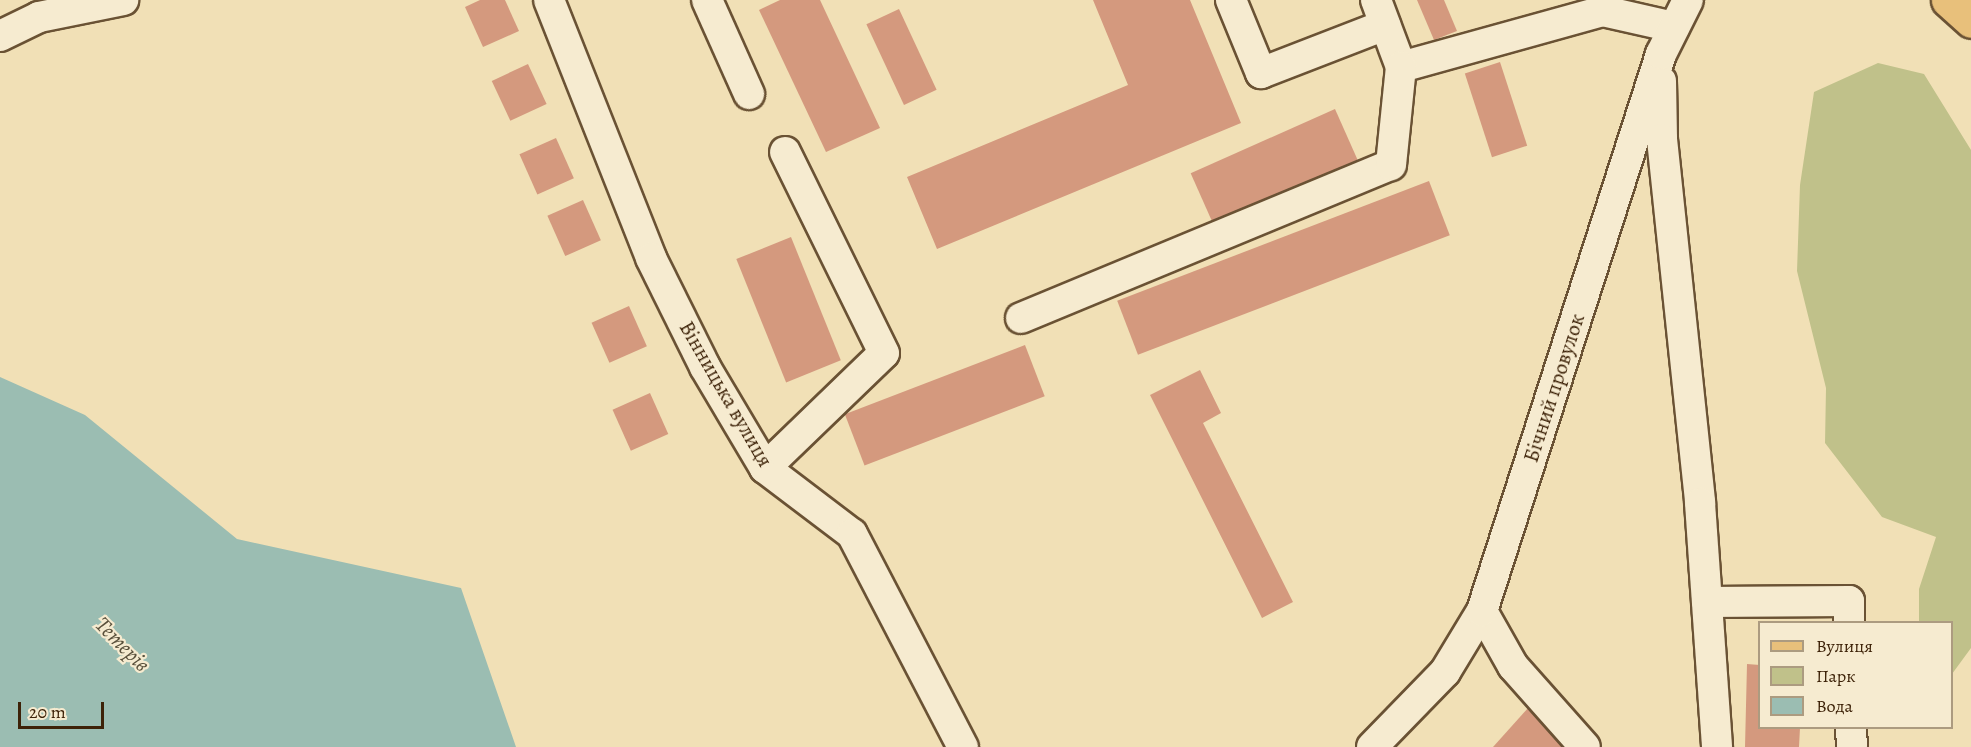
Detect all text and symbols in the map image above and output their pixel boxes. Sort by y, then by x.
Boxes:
street label: Бічний провулок [1518,311,1590,465]
street label: Вінницька вулиця [674,317,778,471]
water label: Тетерів [89,612,155,678]
legend [1758,621,1953,729]
text: Вулиця [1816,634,1873,658]
text: Парк [1816,664,1856,688]
scale bar [21,690,106,728]
text: Вода [1816,694,1853,718]
text: 20 m [29,700,66,724]

